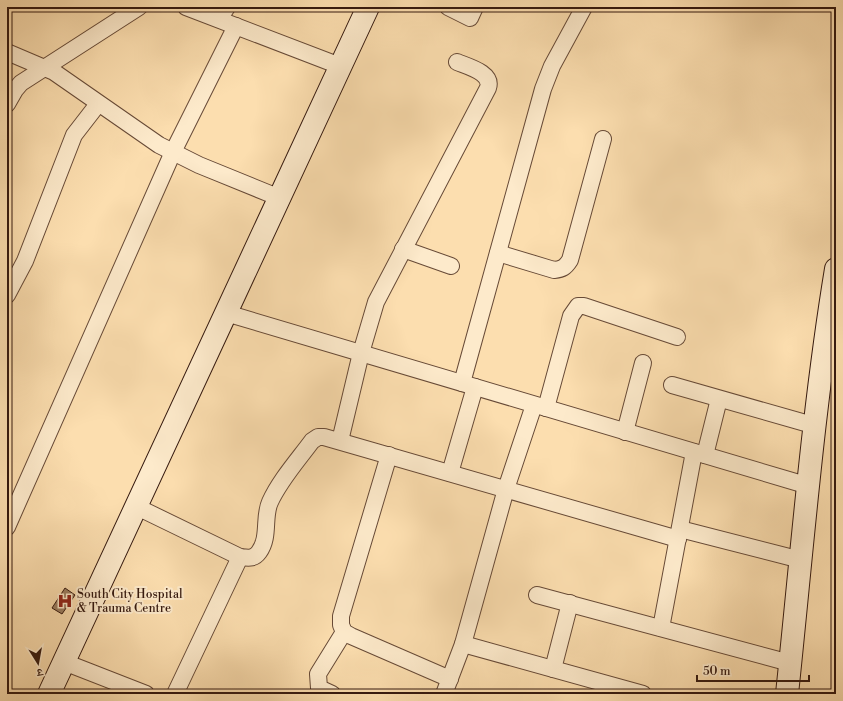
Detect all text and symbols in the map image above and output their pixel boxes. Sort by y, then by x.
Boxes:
place label: South City Hospital & Trauma Centre [77,587,183,616]
hospital icon: South City Hospital & Trauma Centre [56,592,74,610]
north arrow [18,643,58,683]
scale bar [697,657,809,683]
text: उ [34,664,45,680]
text: 50 m [703,664,731,679]

